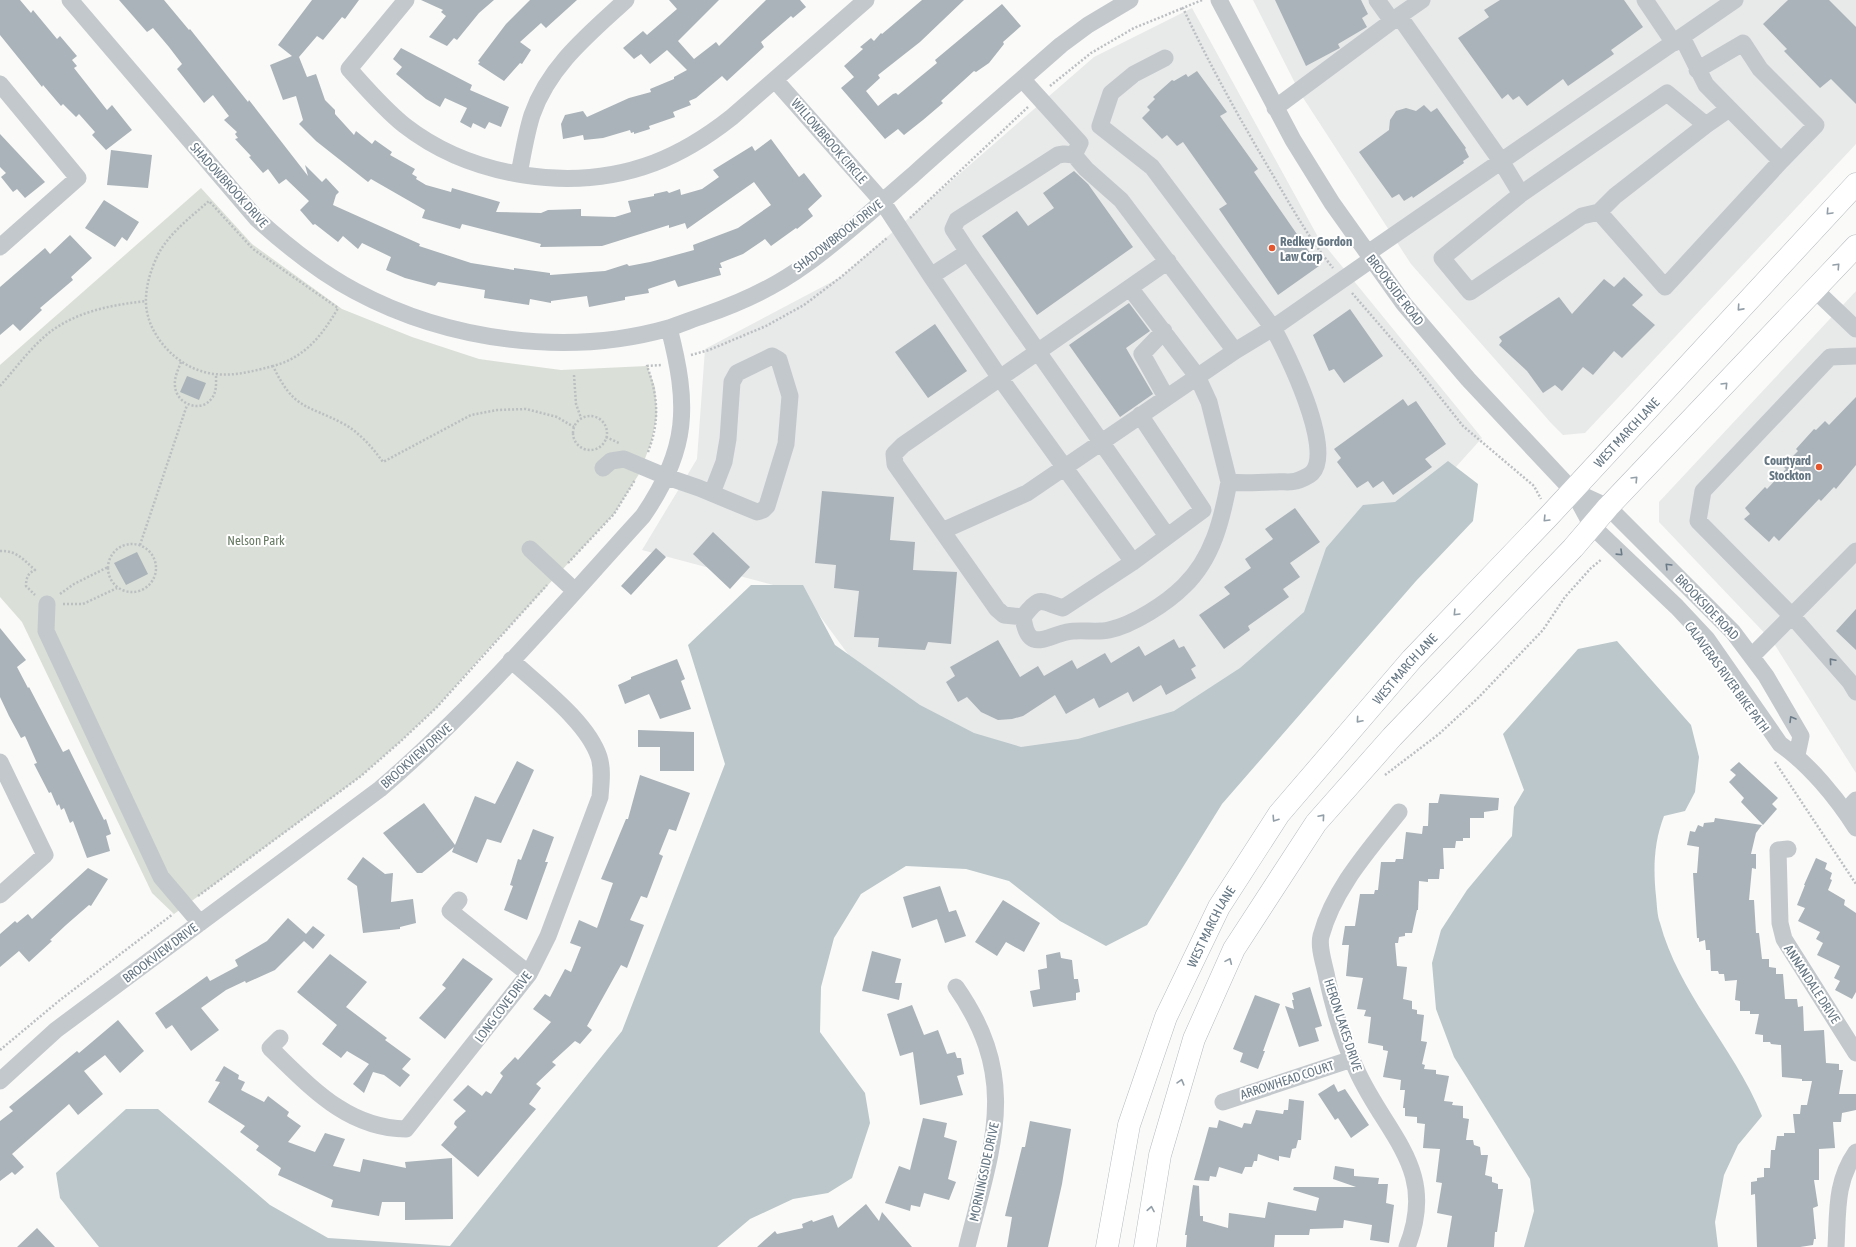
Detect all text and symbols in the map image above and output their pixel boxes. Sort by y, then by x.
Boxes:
street label: WILLOWBROOK CIRCLE [788,96,870,187]
street label: SHADOWBROOK DRIVE [187,140,271,231]
street label: SHADOWBROOK DRIVE [791,196,886,275]
one-way arrow [1827,207,1834,215]
place label: Redkey Gordon Law Corp [1280,234,1352,264]
marker: Redkey Gordon Law Corp [1267,243,1277,253]
street label: BROOKSIDE ROAD [1363,252,1427,328]
one-way arrow [1832,263,1840,271]
one-way arrow [1737,303,1745,311]
one-way arrow [1720,382,1727,390]
street label: WEST MARCH LANE [1590,394,1662,470]
place label: Courtyard Stockton [1764,453,1811,483]
marker: Courtyard Stockton [1814,462,1824,472]
one-way arrow [1630,476,1638,484]
one-way arrow [1543,514,1551,522]
park label: Nelson Park [227,533,285,548]
one-way arrow [1615,548,1623,556]
one-way arrow [1665,564,1673,571]
street label: BROOKSIDE ROAD [1672,571,1742,643]
one-way arrow [1453,608,1461,616]
street label: CALAVERAS RIVER BIKE PATH [1682,619,1772,735]
street label: WEST MARCH LANE [1369,630,1440,707]
one-way arrow [1829,658,1837,666]
one-way arrow [1357,715,1364,722]
one-way arrow [1789,716,1796,723]
street label: BROOKVIEW DRIVE [378,720,455,792]
one-way arrow [1317,814,1324,822]
one-way arrow [1273,815,1280,822]
street label: WEST MARCH LANE [1184,883,1238,970]
street label: BROOKVIEW DRIVE [120,920,201,986]
street label: ANNANDALE DRIVE [1781,942,1843,1027]
one-way arrow [1224,958,1232,965]
street label: LONG COVE DRIVE [472,968,535,1045]
street label: HERON LAKES DRIVE [1321,977,1365,1073]
street label: ARROWHEAD COURT [1238,1058,1336,1102]
one-way arrow [1176,1079,1185,1086]
street label: MORNINGSIDE DRIVE [966,1121,1002,1223]
one-way arrow [1147,1205,1155,1212]

